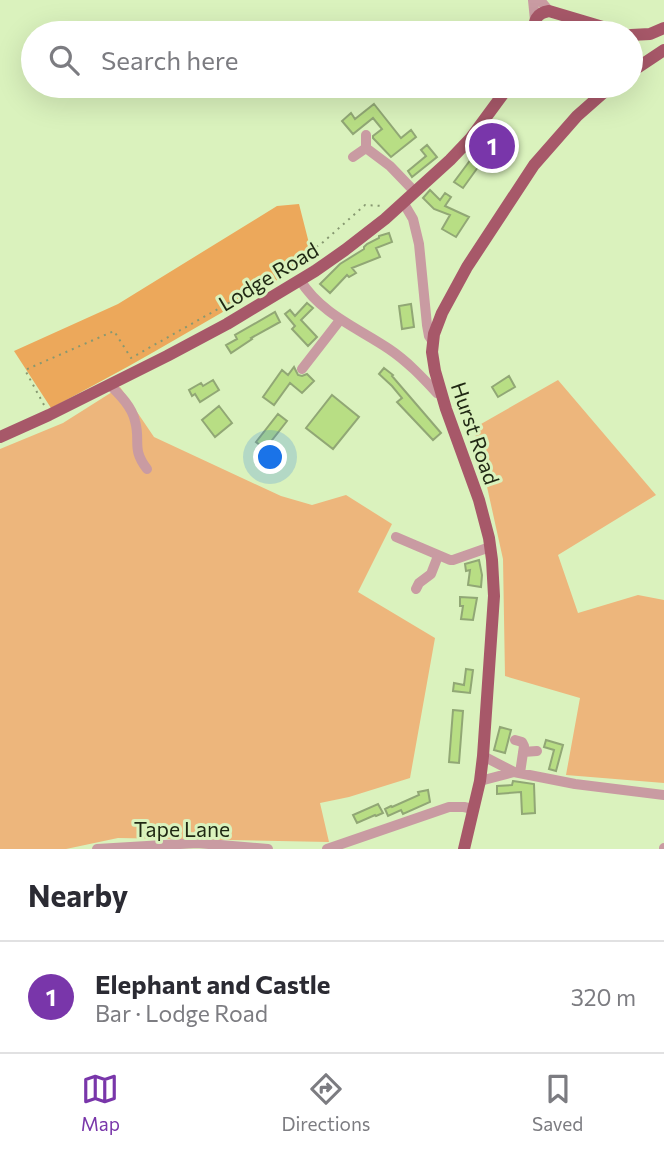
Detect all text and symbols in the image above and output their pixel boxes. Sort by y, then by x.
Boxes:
search box [21,21,643,98]
icon: search [45,41,83,79]
text: Search here [101,44,239,75]
pin: 1 [469,120,515,172]
street label: Lodge Road [214,236,322,316]
street label: Hurst Road [447,379,505,487]
your location [253,440,287,474]
street label: Tape Lane [134,816,230,841]
text: Nearby [28,876,128,913]
text: Elephant and Castle [95,968,331,999]
text: 1 [46,983,56,1011]
text: 320 m [571,983,636,1011]
text: Bar · Lodge Road [95,999,268,1027]
tab: Map [81,1070,120,1135]
tab: Directions [281,1070,371,1135]
tab: Saved [532,1070,583,1135]

